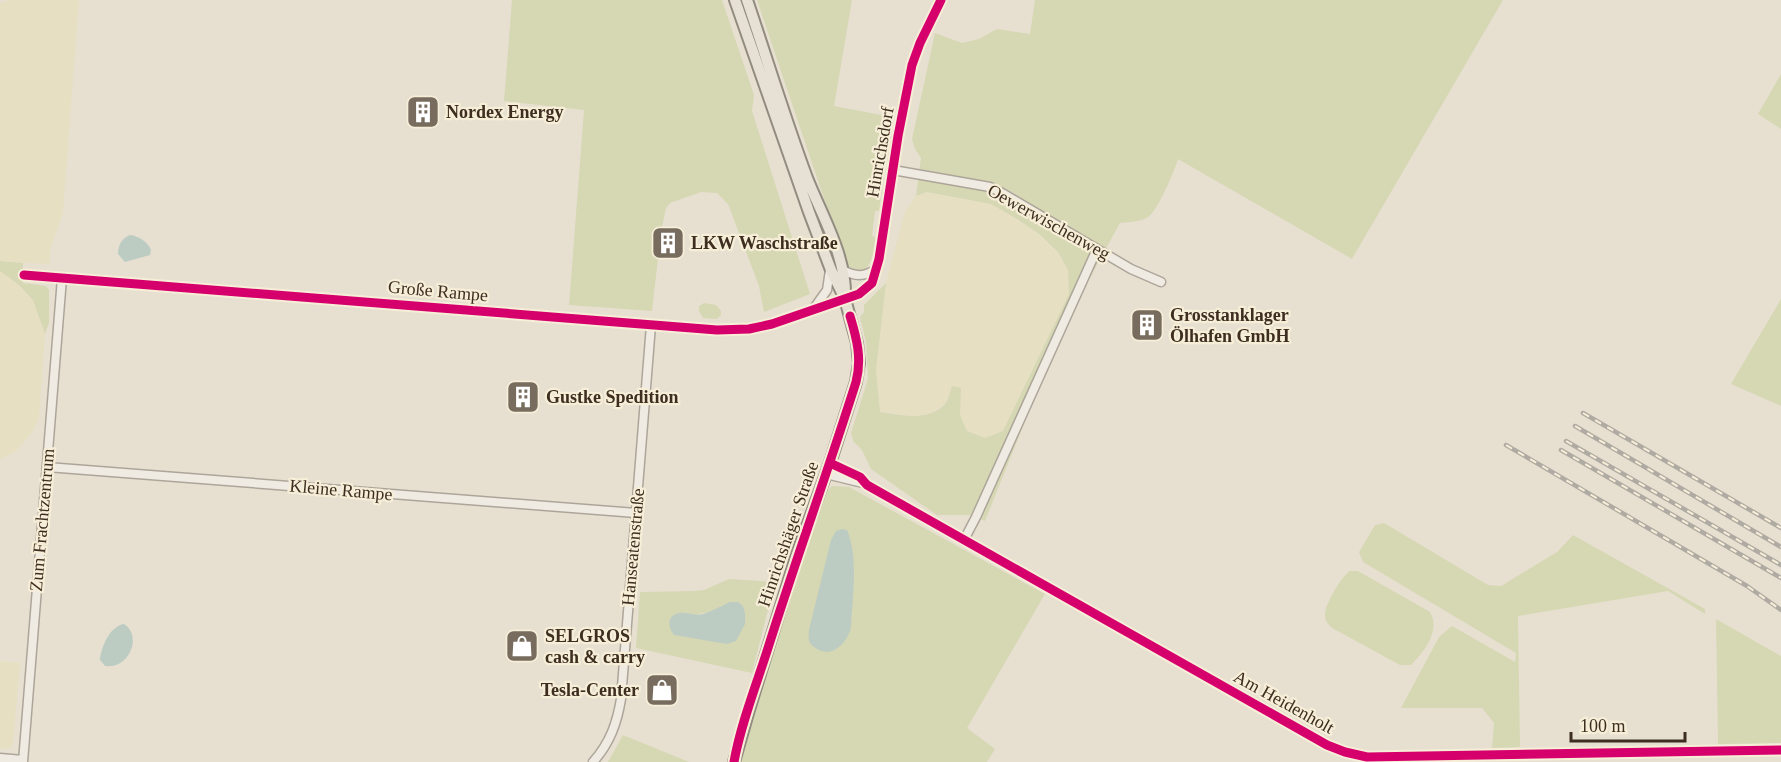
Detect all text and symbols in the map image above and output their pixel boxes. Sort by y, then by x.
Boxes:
building icon: Nordex Energy [405,94,441,130]
place label: Nordex Energy [446,102,563,122]
street label: Hinrichsdorf [862,105,898,199]
street label: Oewerwischenweg [984,180,1114,264]
building icon: LKW Waschstraße [650,225,686,261]
place label: LKW Waschstraße [691,233,838,253]
street label: Große Rampe [387,277,489,305]
place label: Grosstanklager Ölhafen GmbH [1170,305,1290,346]
building icon: Grosstanklager Ölhafen GmbH [1129,307,1165,343]
building icon: Gustke Spedition [505,379,541,415]
place label: Gustke Spedition [546,387,679,407]
street label: Zum Frachtzentrum [26,448,58,592]
street label: Hinrichshäger Straße [754,459,822,609]
street label: Kleine Rampe [289,476,393,504]
street label: Hanseatenstraße [618,487,648,607]
place label: SELGROS cash & carry [545,626,645,667]
shop icon: SELGROS cash & carry [504,628,540,664]
street label: Am Heidenholt [1230,666,1338,738]
shop icon: Tesla-Center [644,672,680,708]
place label: Tesla-Center [541,680,639,700]
scale bar [1571,705,1685,743]
text: 100 m [1580,716,1626,736]

